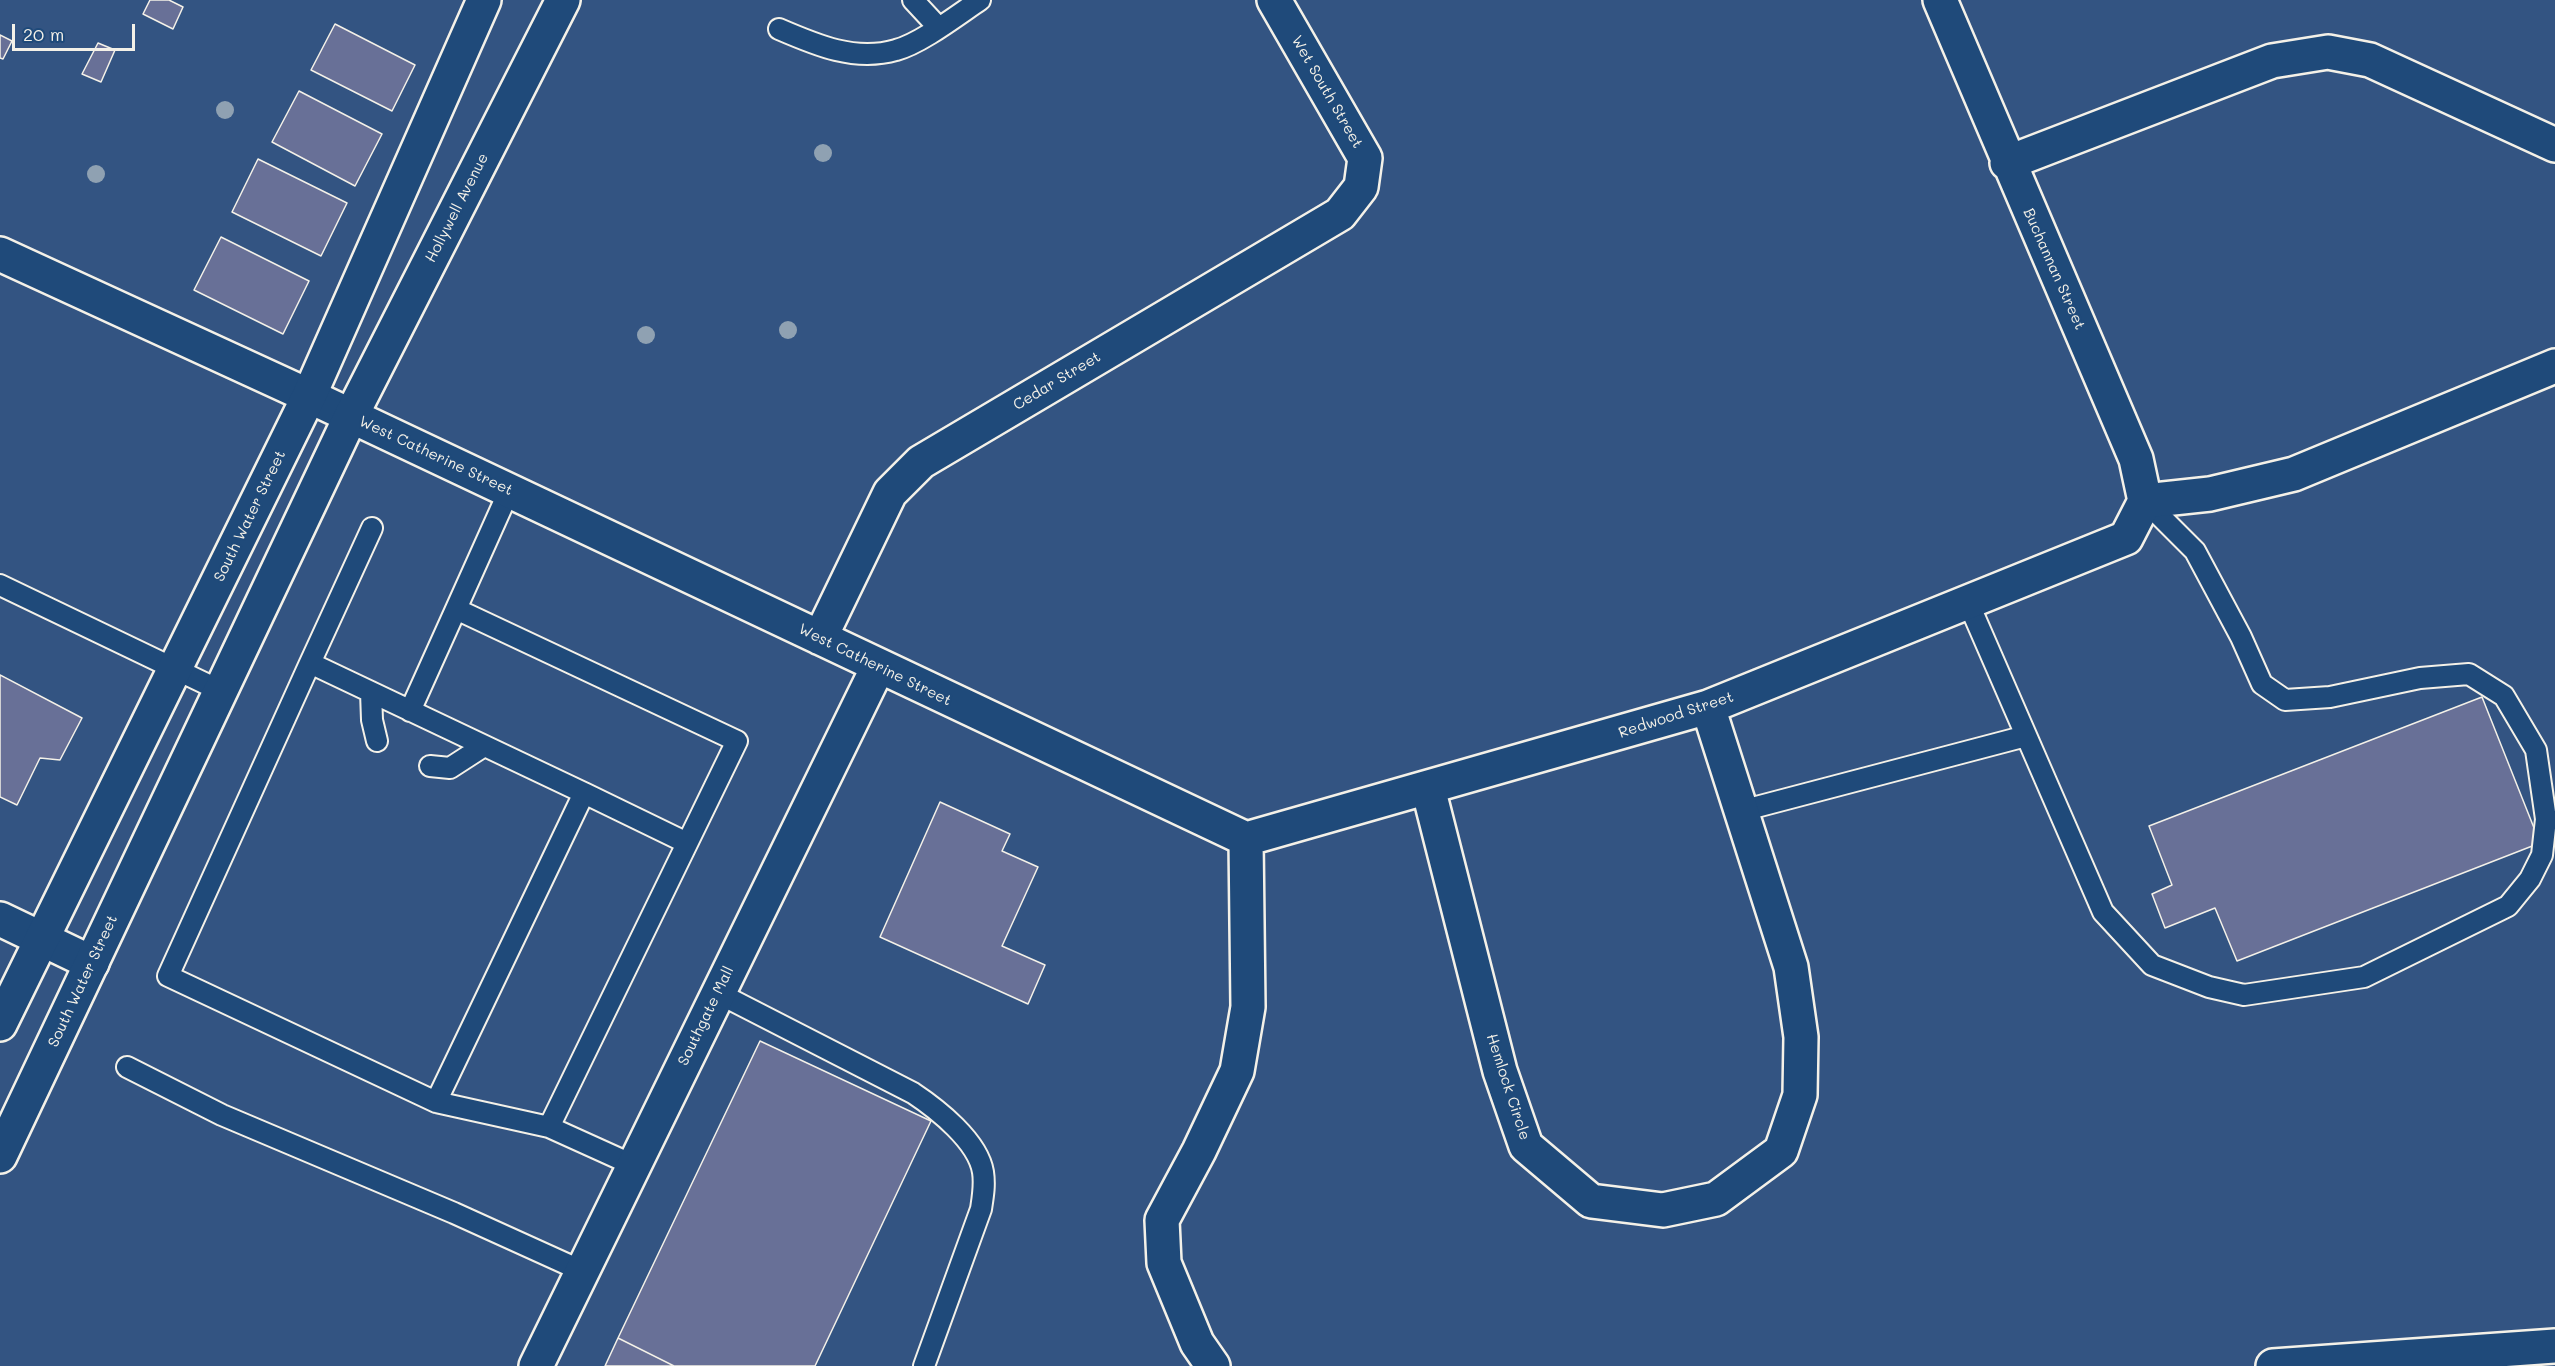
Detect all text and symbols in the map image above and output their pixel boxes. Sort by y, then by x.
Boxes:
scale bar [15,12,138,50]
text: 20 m [23,22,64,46]
street label: Wet South Street [1287,33,1367,151]
street label: Hollywell Avenue [422,150,492,266]
street label: Buchannan Street [2019,206,2089,332]
street label: Cedar Street [1010,348,1104,414]
street label: West Catherine Street [356,412,516,500]
street label: South Water Street [210,447,290,585]
street label: West Catherine Street [796,620,954,710]
street label: Redwood Street [1616,688,1736,742]
street label: South Water Street [44,912,122,1050]
street label: Southgate Mall [674,963,738,1069]
street label: Hemlock Circle [1482,1031,1534,1143]

